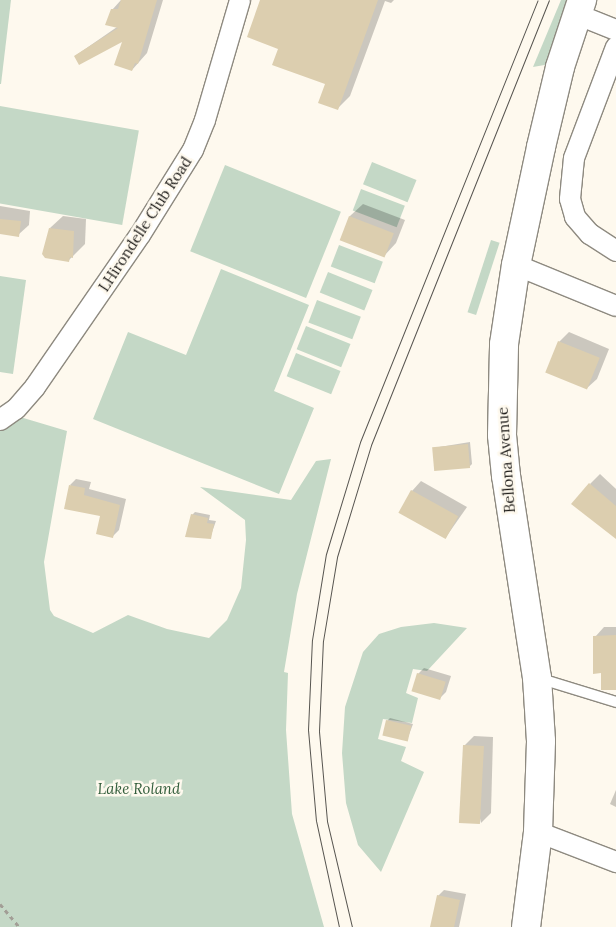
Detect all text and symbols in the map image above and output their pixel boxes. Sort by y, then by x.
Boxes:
street label: LHirondelle Club Road [95,153,195,295]
street label: Bellona Avenue [493,406,519,514]
park label: Lake Roland [98,780,180,798]

